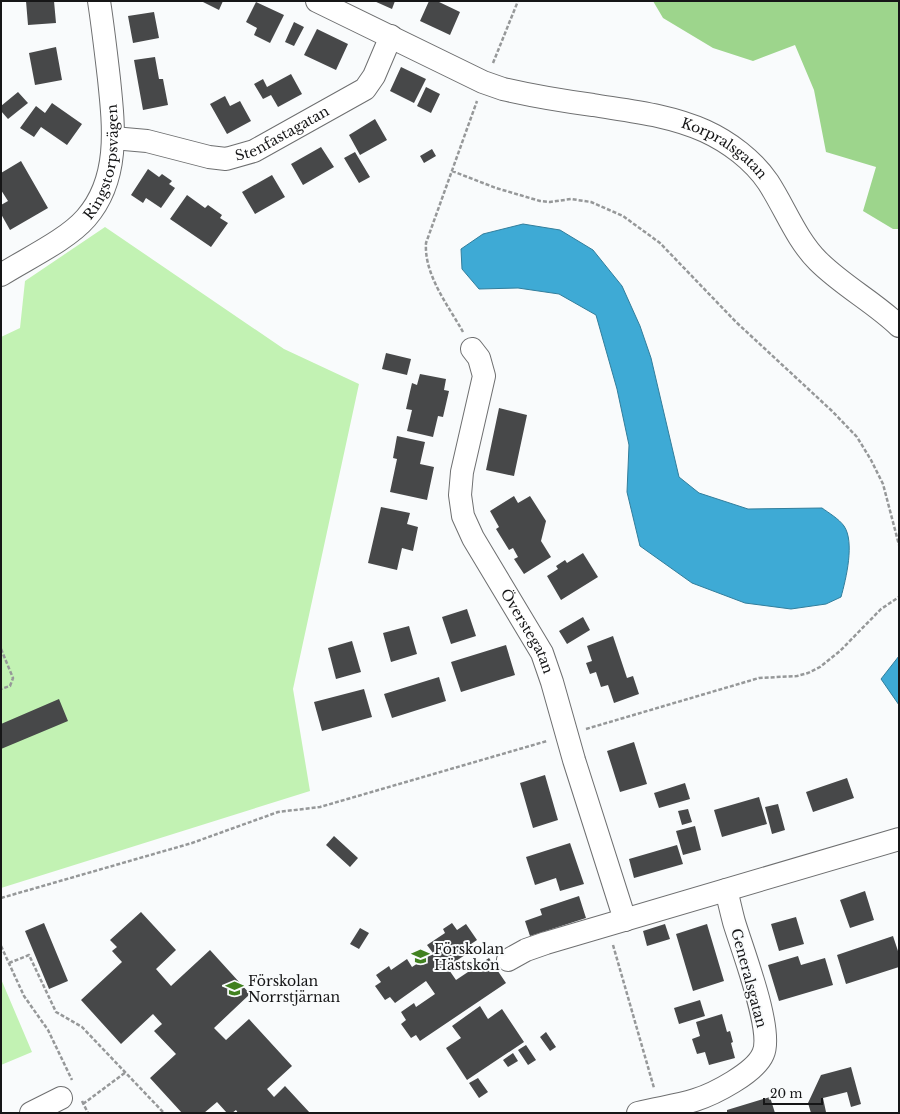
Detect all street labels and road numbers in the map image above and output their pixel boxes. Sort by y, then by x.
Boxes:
street label: Stenfastagatan [233,102,332,165]
street label: Ringstorpsvägen [79,103,122,223]
street label: Korpralsgatan [679,114,771,183]
street label: Överstegatan [496,585,558,676]
street label: Generalsgatan [727,926,771,1030]

